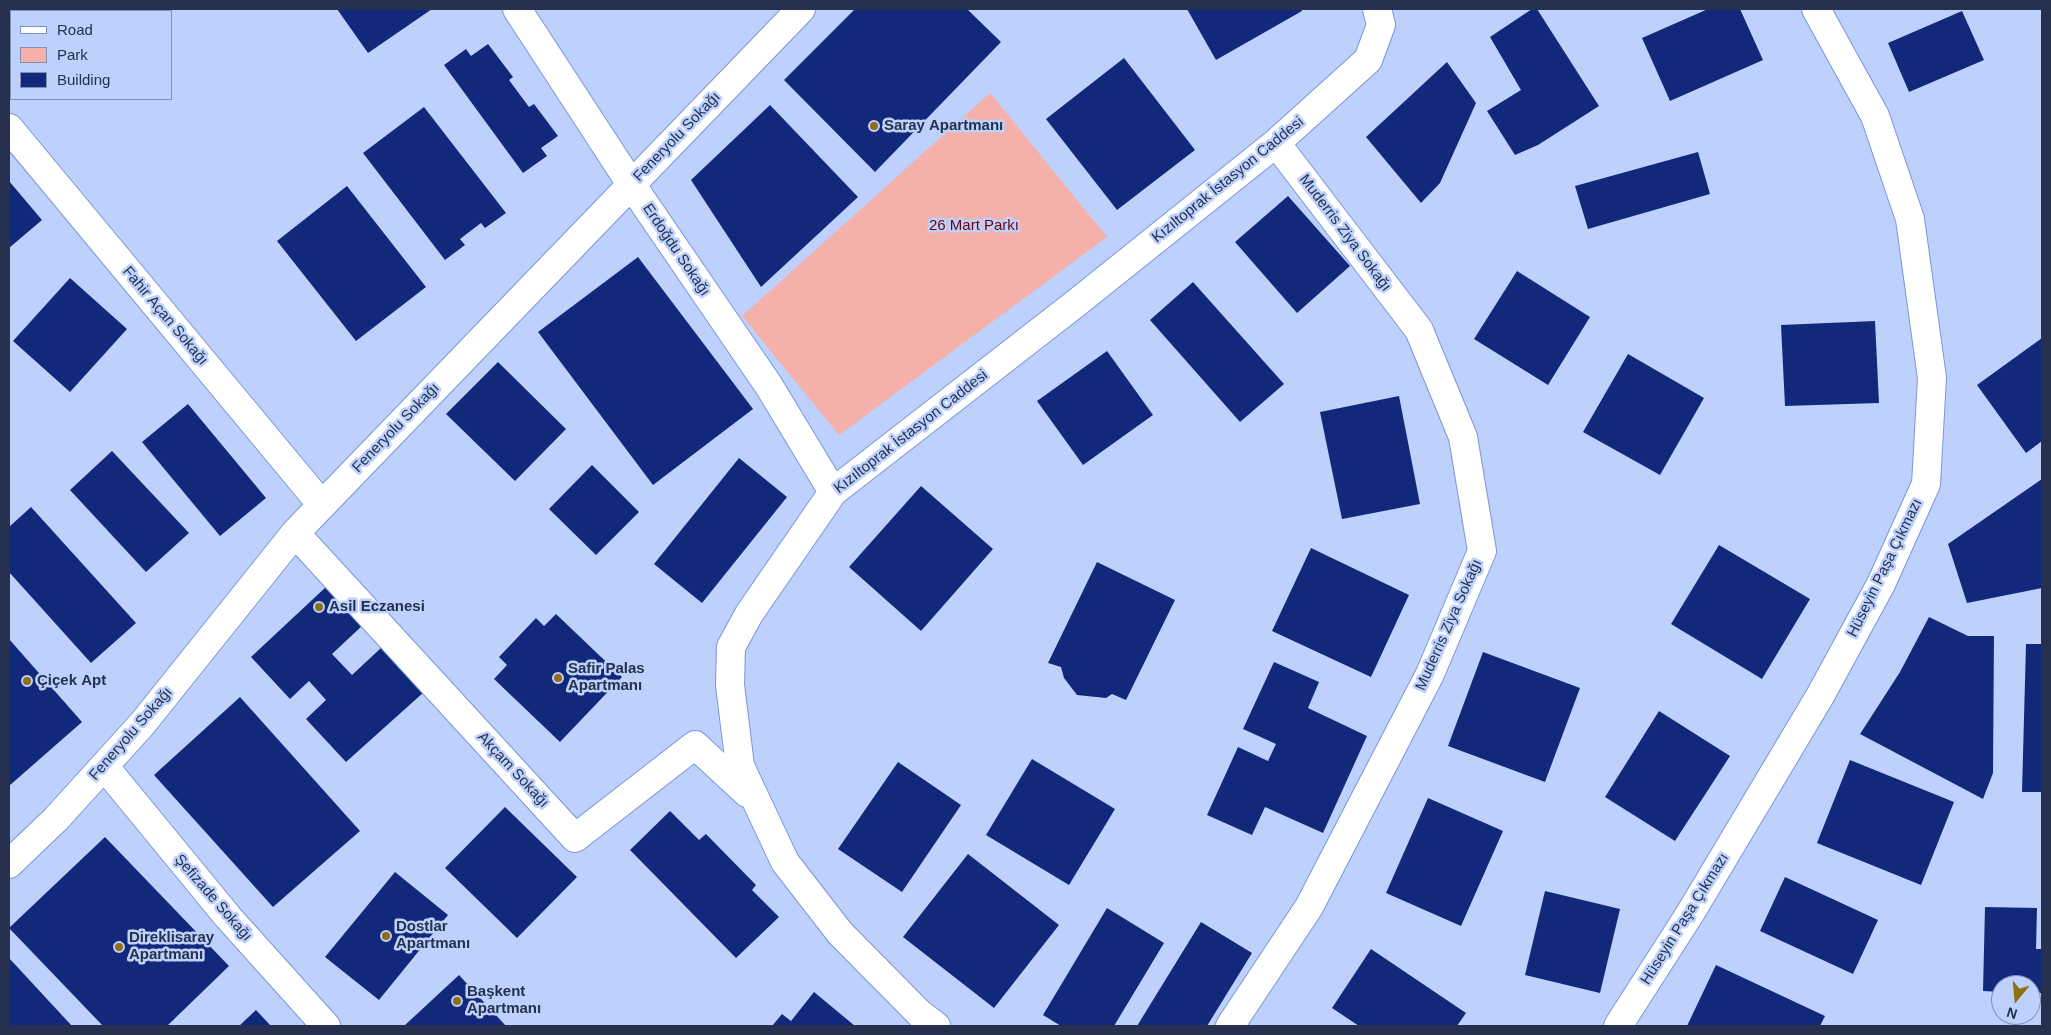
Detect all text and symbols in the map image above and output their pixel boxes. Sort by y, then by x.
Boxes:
legend [10,10,172,100]
text: Road [57,21,93,38]
text: Park [57,46,88,63]
text: Building [57,71,110,88]
street label: Feneryolu Sokağı [630,88,724,186]
street label: Kızıltoprak İstasyon Caddesi [1148,113,1308,247]
place label: Saray Apartmanı [884,117,1003,135]
marker: Saray Apartmanı [868,120,880,132]
street label: Muderris Ziya Sokağı [1295,171,1395,295]
street label: Erdoğdu Sokağı [638,200,714,300]
park label: 26 Mart Parkı [929,217,1019,235]
street label: Fahir Açan Sokağı [118,263,212,369]
street label: Kızıltoprak İstasyon Caddesi [831,366,991,498]
street label: Feneryolu Sokağı [349,379,443,477]
street label: Hüseyin Paşa Çıkmazı [1844,496,1926,640]
street label: Muderris Ziya Sokağı [1412,557,1486,693]
place label: Asil Eczanesi [329,598,425,616]
marker: Asil Eczanesi [313,601,325,613]
place label: Safir Palas Apartmanı [568,660,645,695]
place label: Çiçek Apt [37,672,106,690]
marker: Safir Palas Apartmanı [552,672,564,684]
marker: Çiçek Apt [21,675,33,687]
street label: Feneryolu Sokağı [86,684,176,784]
street label: Akçam Sokağı [473,728,553,812]
street label: Hüseyin Paşa Çıkmazı [1637,850,1733,988]
street label: Şefizade Sokağı [170,851,256,945]
place label: Dostlar Apartmanı [396,918,470,953]
place label: Direklisaray Apartmanı [129,929,214,964]
marker: Dostlar Apartmanı [380,930,392,942]
marker: Direklisaray Apartmanı [113,941,125,953]
north arrow [1991,975,2041,1025]
place label: Başkent Apartmanı [467,983,541,1018]
marker: Başkent Apartmanı [451,995,463,1007]
text: N [2005,1004,2019,1023]

